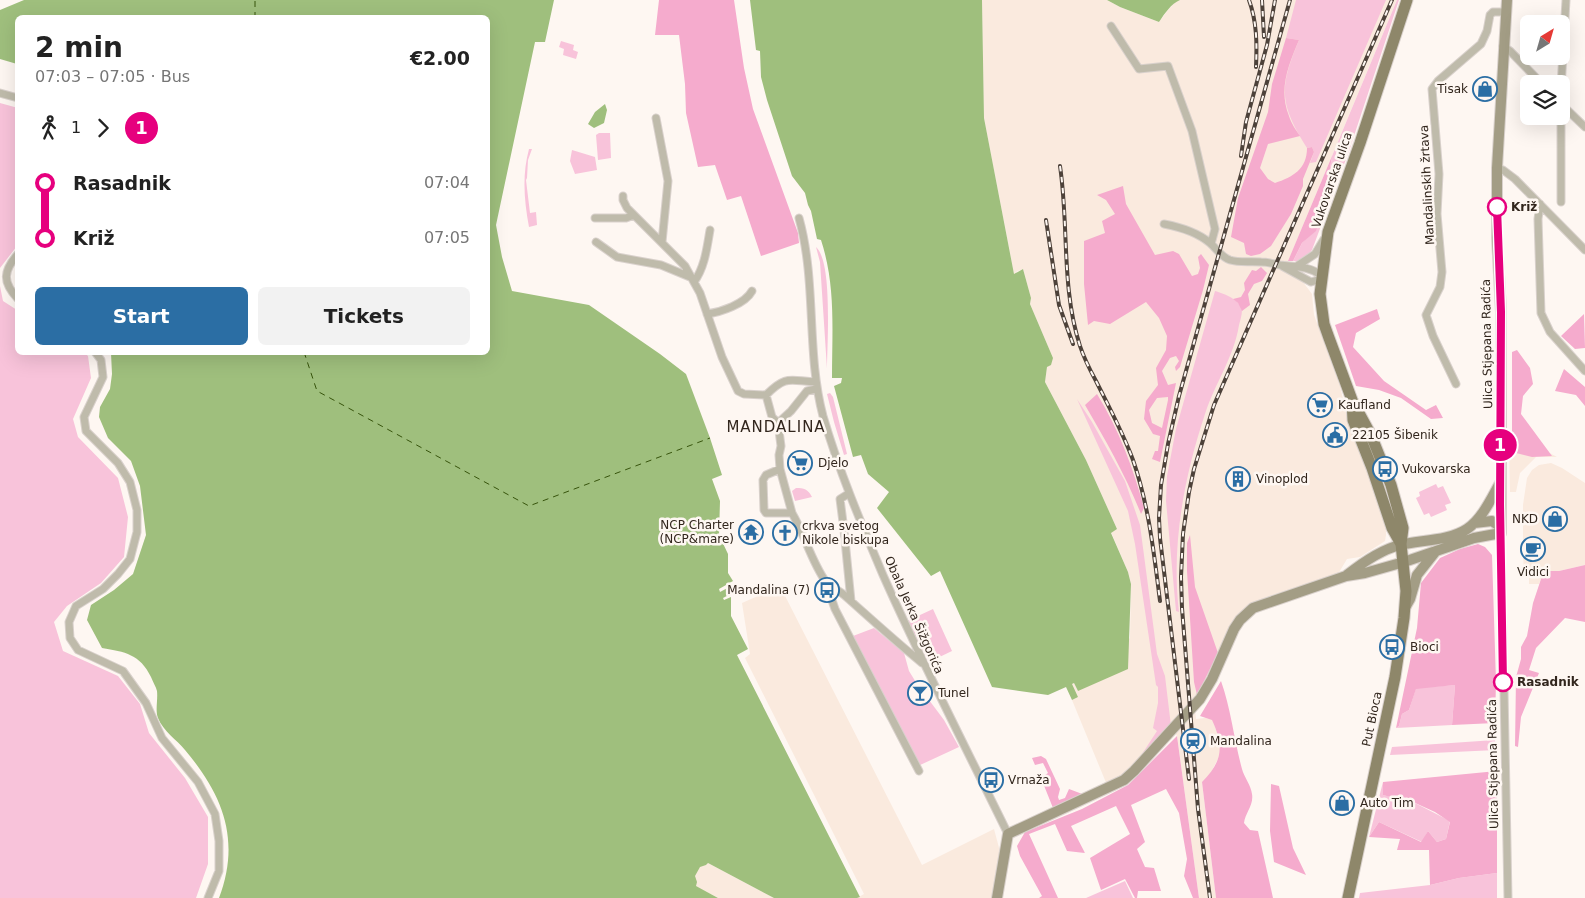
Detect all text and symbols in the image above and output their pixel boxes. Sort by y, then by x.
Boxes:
north arrow [1520,15,1570,65]
map controls [1520,15,1570,125]
text: 2 min [35,31,123,64]
text: €2.00 [410,47,470,69]
text: 07:03 – 07:05 · Bus [35,67,190,86]
button: layers [1520,75,1570,125]
shop icon: Tisak [1472,76,1498,102]
place label: Tisak [1436,82,1468,96]
icon: walk [35,114,63,142]
icon: forward [89,114,117,142]
text: 1 [135,117,148,138]
text: 1 [71,118,81,137]
street label: Mandalinskih žrtava [1417,125,1437,245]
street label: Vukovarska ulica [1309,130,1355,230]
text: Rasadnik [73,172,171,194]
text: 07:04 [424,173,470,192]
marker: Križ [1487,197,1507,217]
place label: Križ [1511,200,1537,214]
text: Križ [73,227,115,249]
text: 07:05 [424,228,470,247]
street label: Ulica Stjepana Radića [1479,279,1495,409]
button: Start [35,287,248,345]
button: Tickets [258,287,470,345]
supermarket icon: Kaufland [1307,392,1333,418]
place label: Kaufland [1338,398,1391,412]
district label: MANDALINA [726,418,826,436]
public building icon: 22105 Šibenik [1322,422,1348,448]
place label: 22105 Šibenik [1352,427,1438,442]
line badge: 1 [1484,429,1516,461]
text: 1 [1494,434,1506,455]
supermarket icon: Djelo [787,450,813,476]
place label: Djelo [818,456,849,470]
bus stop icon: Vukovarska [1372,456,1398,482]
place label: Vukovarska [1402,462,1471,476]
building icon: Vinoplod [1225,466,1251,492]
place label: Vinoplod [1256,472,1308,486]
shop icon: NKD [1542,506,1568,532]
place label: NKD [1512,512,1538,526]
place label: NCP Charter (NCP&mare) [660,518,734,546]
temple icon: NCP Charter (NCP&mare) [738,519,764,545]
place label: crkva svetog Nikole biskupa [802,519,889,547]
church icon: crkva svetog Nikole biskupa [772,520,798,546]
cafe icon: Vidici [1520,536,1546,562]
street label: Obala Jerka Šižgorića [882,554,947,676]
place label: Vidici [1517,565,1549,579]
bus stop icon: Mandalina (7) [814,577,840,603]
place label: Mandalina (7) [727,583,810,597]
bus stop icon: Bioci [1379,634,1405,660]
place label: Bioci [1410,640,1439,654]
marker: Rasadnik [1493,672,1513,692]
place label: Rasadnik [1517,675,1580,689]
bar icon: Tunel [907,680,933,706]
place label: Tunel [937,686,969,700]
street label: Put Bioca [1359,690,1385,748]
street label: Ulica Stjepana Radića [1485,699,1501,829]
station icon: Mandalina [1180,728,1206,754]
place label: Mandalina [1210,734,1272,748]
bus stop icon: Vrnaža [978,767,1004,793]
place label: Vrnaža [1008,773,1050,787]
shop icon: Auto Tim [1329,790,1355,816]
place label: Auto Tim [1360,796,1414,810]

